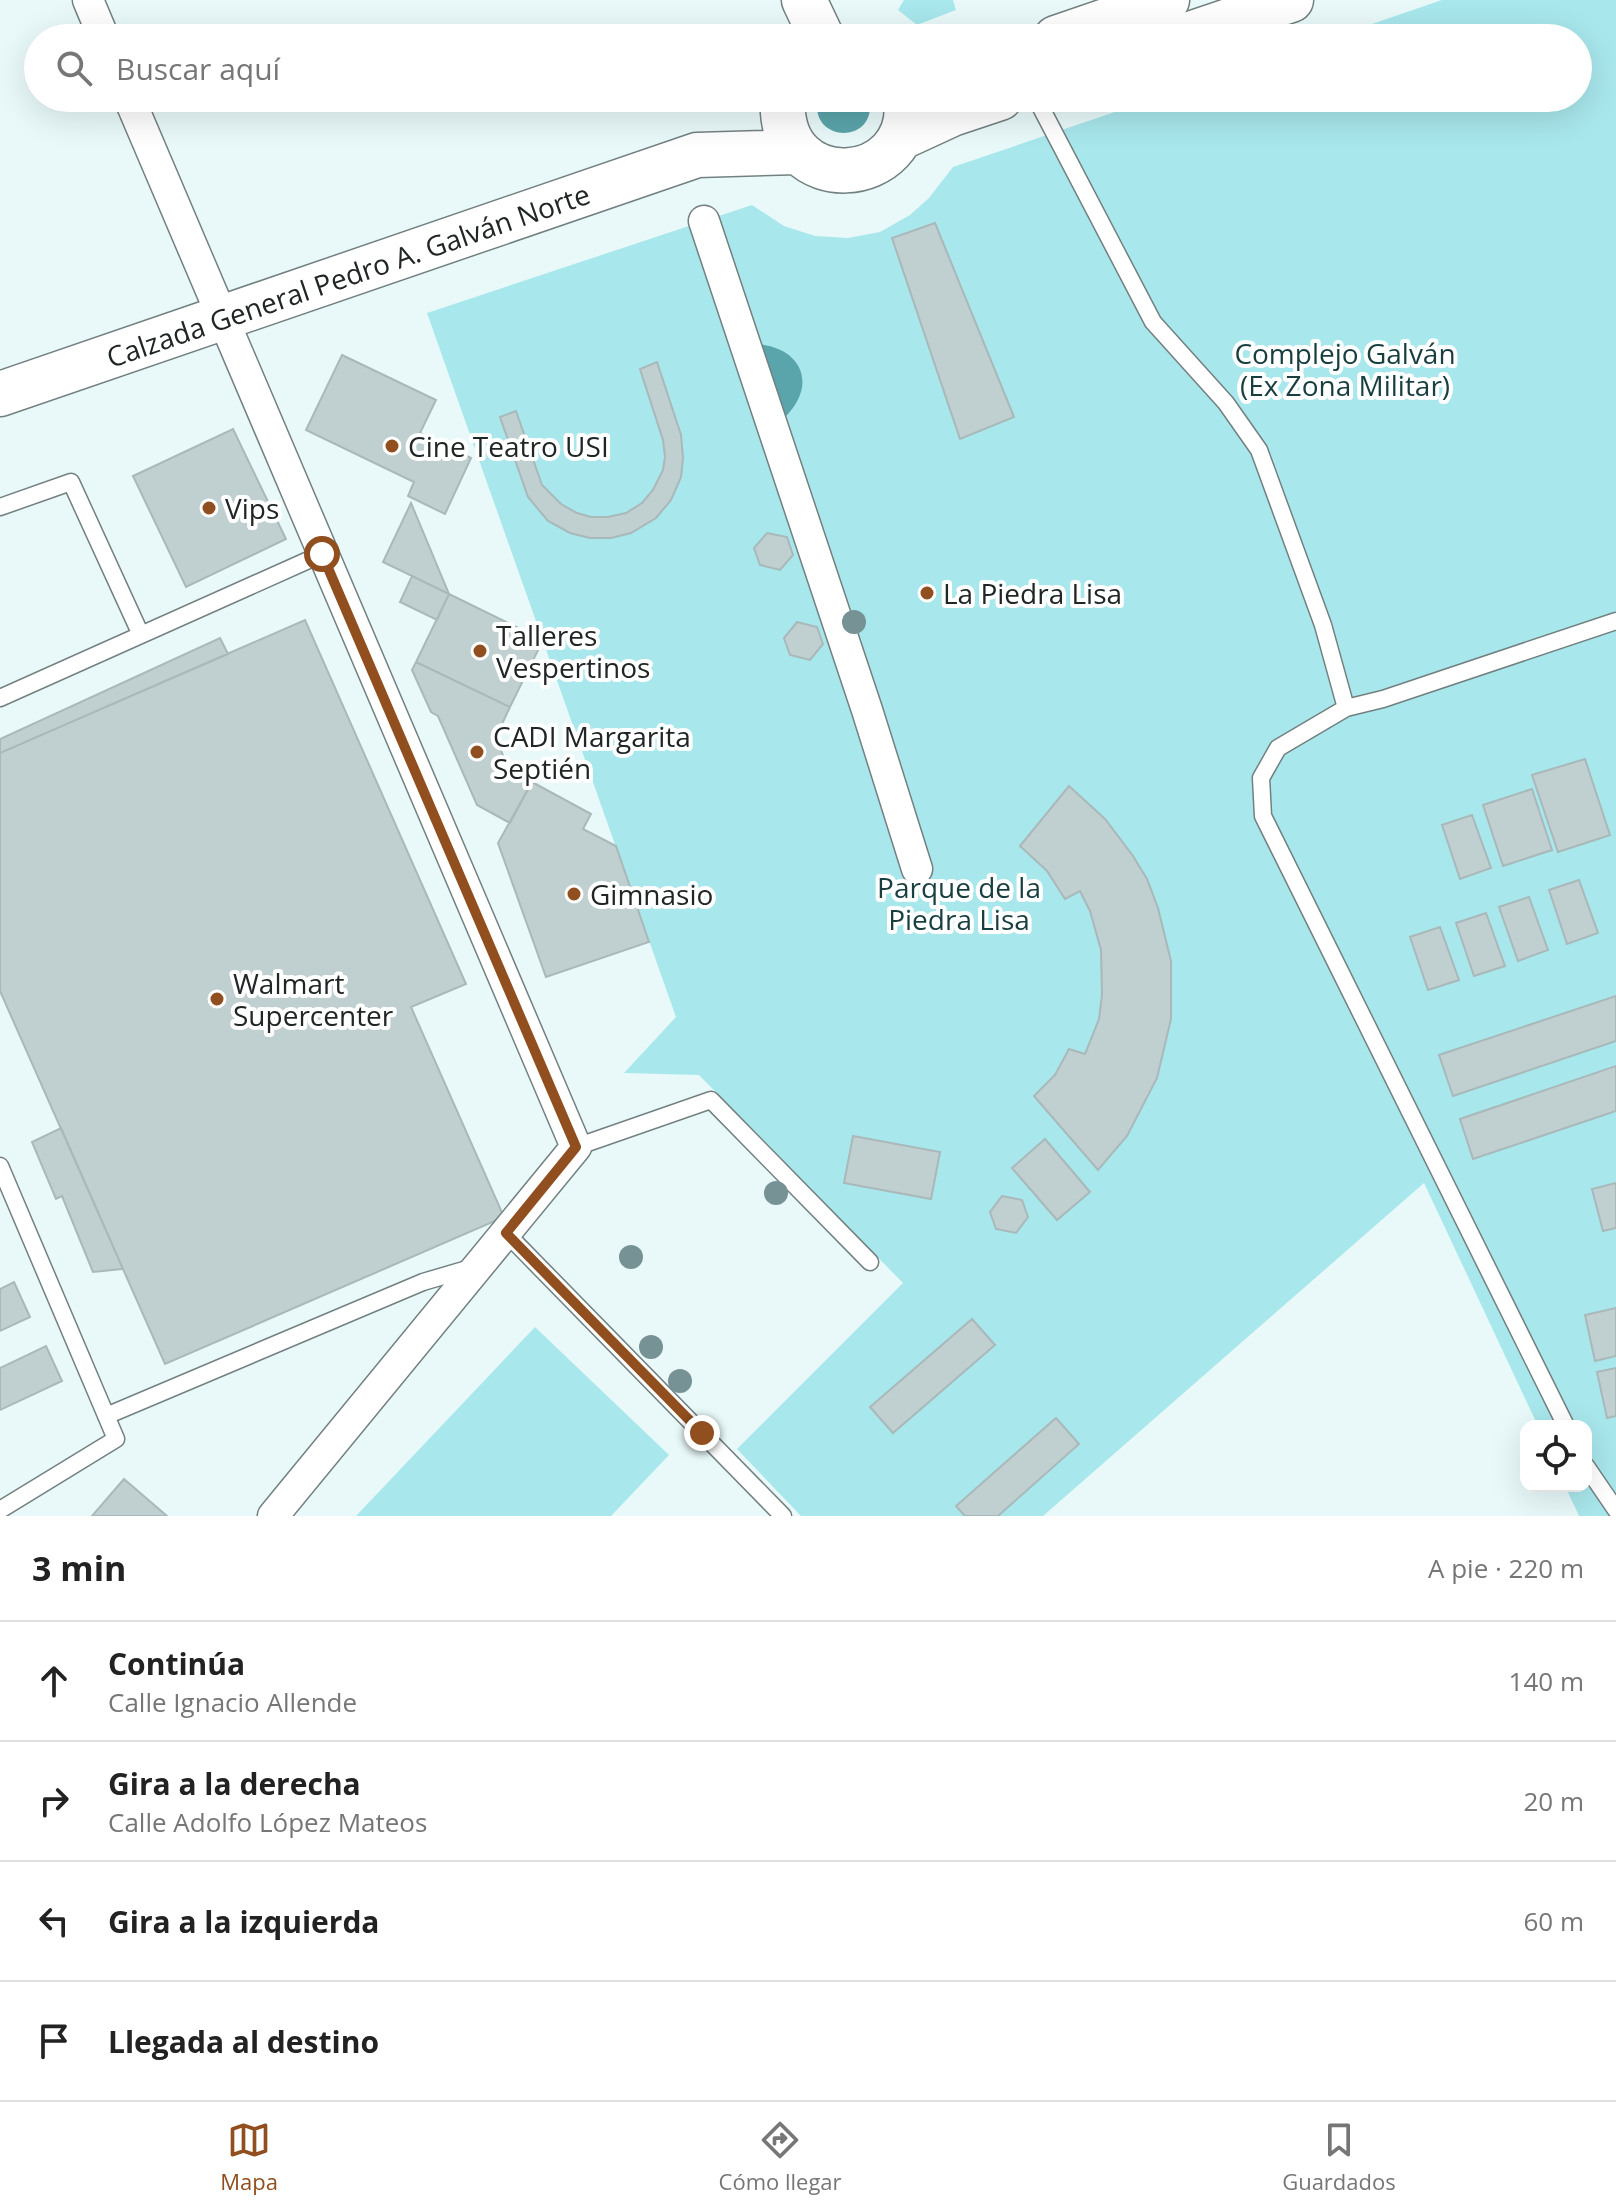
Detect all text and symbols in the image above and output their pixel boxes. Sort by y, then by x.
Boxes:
search box [24,24,1592,112]
icon: search [52,46,96,90]
text: Buscar aquí [116,48,280,89]
street label: Calzada General Pedro A. Galván Norte [101,174,595,376]
park label: Complejo Galván (Ex Zona Militar) [1234,334,1456,404]
place label: Cine Teatro USI [408,427,609,465]
marker: Cine Teatro USI [383,437,401,455]
place label: Vips [225,489,279,527]
marker: Vips [200,499,218,517]
route start [304,536,340,572]
place label: La Piedra Lisa [943,574,1122,612]
marker: La Piedra Lisa [918,584,936,602]
place label: Talleres Vespertinos [496,616,650,686]
marker: Talleres Vespertinos [471,642,489,660]
place label: CADI Margarita Septién [493,717,691,787]
marker: CADI Margarita Septién [468,743,486,761]
park label: Parque de la Piedra Lisa [877,868,1041,938]
place label: Gimnasio [590,875,713,913]
marker: Gimnasio [565,885,583,903]
place label: Walmart Supercenter [233,964,394,1034]
marker: Walmart Supercenter [208,990,226,1008]
route end [684,1415,720,1451]
map controls [1520,1420,1592,1492]
button: locate [1520,1420,1592,1492]
text: 3 min [32,1545,126,1591]
text: A pie · 220 m [1428,1550,1584,1586]
text: Continúa [108,1643,245,1684]
icon: ahead [32,1659,76,1703]
text: 140 m [1509,1663,1584,1699]
text: Calle Ignacio Allende [108,1684,357,1720]
text: Gira a la derecha [108,1763,361,1804]
icon: right [32,1779,76,1823]
text: 20 m [1523,1783,1584,1819]
text: Calle Adolfo López Mateos [108,1804,427,1840]
icon: left [32,1899,76,1943]
text: Gira a la izquierda [108,1901,380,1942]
text: 60 m [1523,1903,1584,1939]
icon: arrive [32,2019,76,2063]
text: Llegada al destino [108,2021,379,2062]
tab: Mapa [220,2118,278,2196]
tab: Cómo llegar [719,2118,842,2196]
tab: Guardados [1282,2118,1396,2196]

